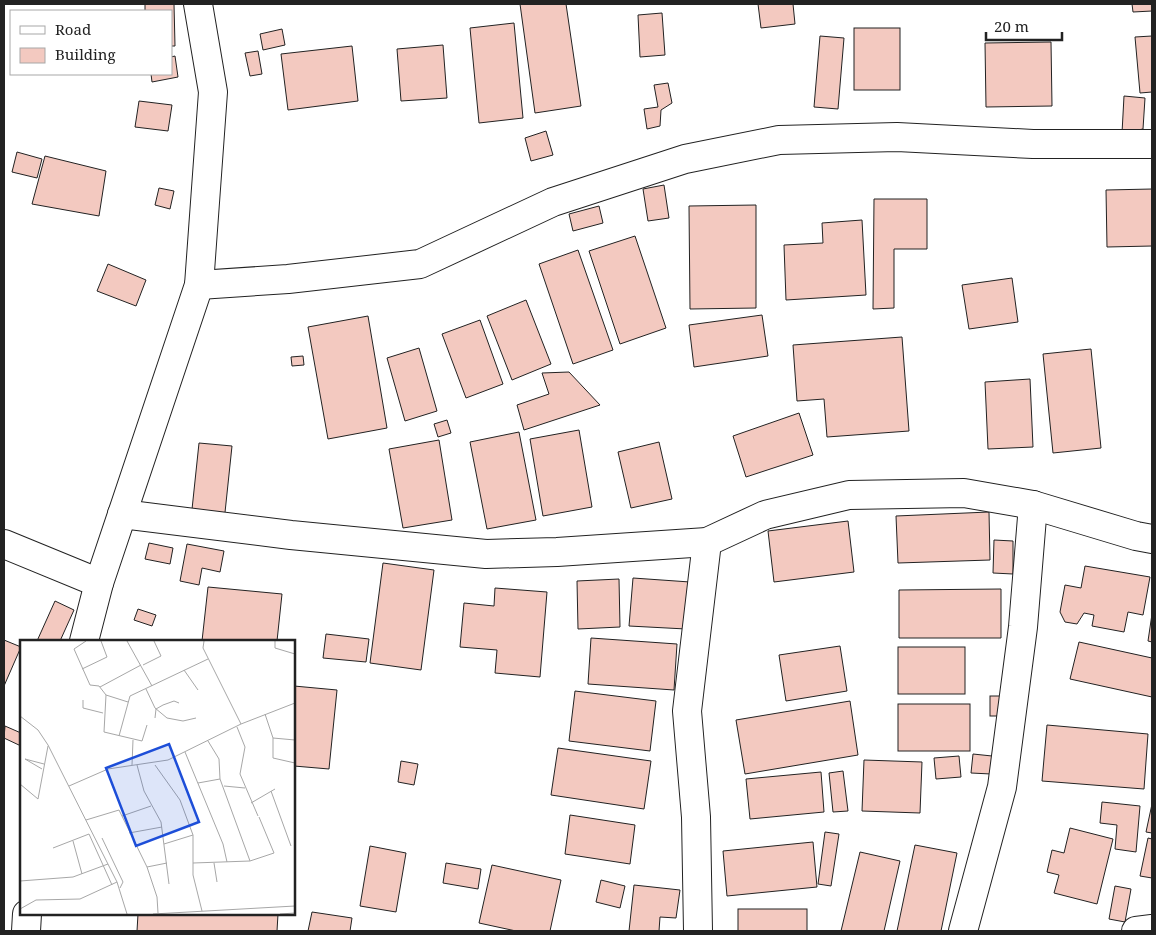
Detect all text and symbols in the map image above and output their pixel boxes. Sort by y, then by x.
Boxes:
legend [10,10,172,75]
scale bar [986,10,1062,42]
text: 20 m [994,16,1029,36]
text: Road [55,19,91,39]
text: Building [55,44,116,64]
inset map [20,640,295,915]

